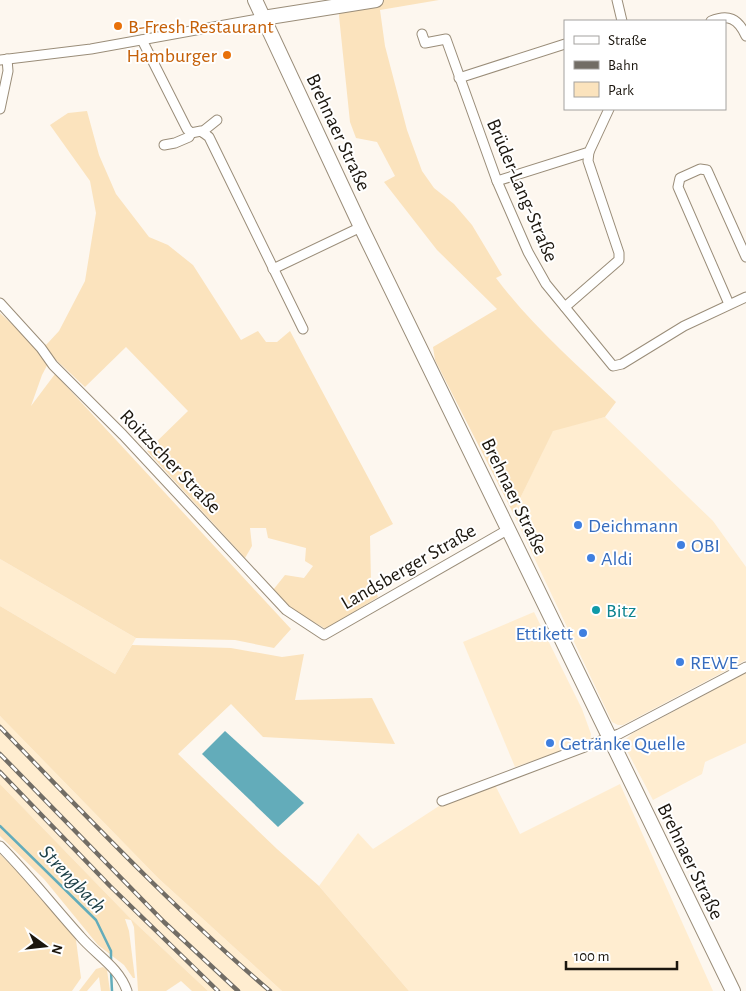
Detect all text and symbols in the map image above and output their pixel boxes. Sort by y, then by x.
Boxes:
place label: B-Fresh Restaurant [128,17,274,37]
marker: B-Fresh Restaurant [112,20,124,32]
legend [564,20,726,110]
text: Straße [608,33,647,48]
place label: Hamburger [127,46,218,66]
marker: Hamburger [221,49,233,61]
text: Bahn [608,58,638,73]
street label: Brehnaer Straße [302,71,374,194]
text: Park [608,83,634,98]
street label: Brüder-Lang-Straße [483,116,561,265]
street label: Roitzscher Straße [116,406,225,517]
street label: Brehnaer Straße [477,435,551,558]
place label: Deichmann [588,516,678,536]
marker: Deichmann [572,519,584,531]
street label: Landsberger Straße [338,520,479,613]
place label: OBI [691,536,720,556]
marker: OBI [675,539,687,551]
place label: Aldi [601,549,633,569]
marker: Aldi [585,552,597,564]
place label: Bitz [606,601,636,621]
marker: Bitz [590,604,602,616]
place label: Ettikett [515,624,574,644]
marker: Ettikett [577,627,589,639]
place label: REWE [690,653,739,673]
marker: REWE [674,656,686,668]
place label: Getränke Quelle [560,734,685,754]
marker: Getränke Quelle [544,737,556,749]
street label: Brehnaer Straße [653,800,727,923]
water label: Strengbach [35,841,110,917]
north arrow [20,921,70,971]
scale bar [566,938,677,970]
text: N [49,943,65,956]
text: 100 m [574,949,609,964]

